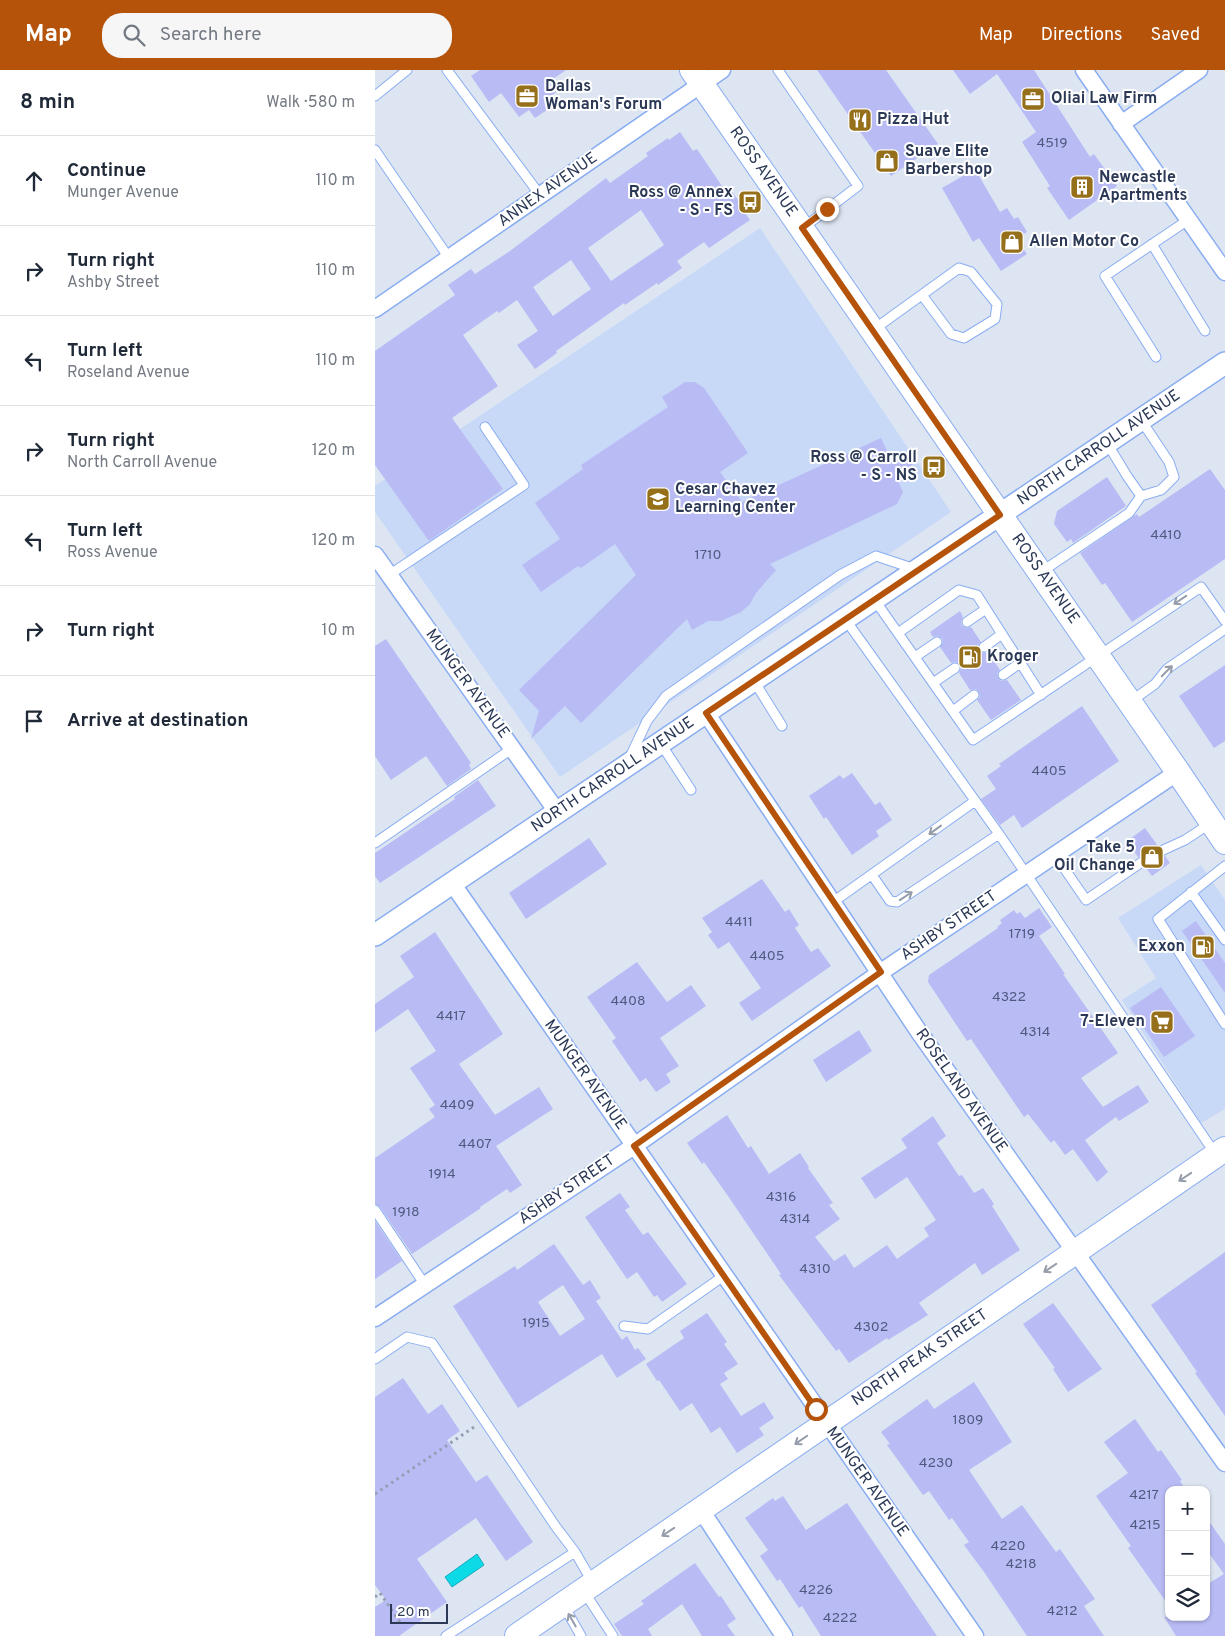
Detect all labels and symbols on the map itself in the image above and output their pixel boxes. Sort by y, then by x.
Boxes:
place label: Dallas Woman's Forum [545,77,662,115]
office icon: Dallas Woman's Forum [514,83,540,109]
office icon: Oliai Law Firm [1020,86,1046,112]
place label: Oliai Law Firm [1051,89,1157,109]
restaurant icon: Pizza Hut [847,107,873,133]
place label: Pizza Hut [877,110,949,130]
street label: ROSS AVENUE [725,123,801,221]
house number: 4519 [1037,135,1067,152]
place label: Suave Elite Barbershop [905,142,992,180]
street label: ANNEX AVENUE [495,148,601,232]
shop icon: Suave Elite Barbershop [874,148,900,174]
place label: Newcastle Apartments [1099,168,1188,206]
building icon: Newcastle Apartments [1069,174,1095,200]
place label: Ross @ Annex - S - FS [629,183,733,221]
bus stop icon: Ross @ Annex - S - FS [737,189,763,215]
route end [816,198,839,221]
shop icon: Allen Motor Co [999,229,1025,255]
place label: Allen Motor Co [1029,232,1139,252]
street label: NORTH CARROLL AVENUE [1014,386,1184,510]
place label: Ross @ Carroll - S - NS [810,448,917,486]
bus stop icon: Ross @ Carroll - S - NS [921,454,947,480]
place label: Cesar Chavez Learning Center [675,480,796,518]
school or university icon: Cesar Chavez Learning Center [645,486,671,512]
house number: 4410 [1150,527,1182,544]
street label: ROSS AVENUE [1007,530,1083,628]
house number: 1710 [695,547,721,564]
one-way arrow [1174,596,1188,606]
street label: MUNGER AVENUE [421,625,513,743]
fuel station icon: Kroger [957,644,983,670]
place label: Kroger [987,647,1039,667]
one-way arrow [1161,665,1173,677]
street label: NORTH CARROLL AVENUE [528,713,698,837]
house number: 4405 [1031,763,1067,780]
one-way arrow [929,825,943,835]
place label: Take 5 Oil Change [1054,838,1135,876]
shop icon: Take 5 Oil Change [1139,844,1165,870]
street label: ASHBY STREET [897,886,1001,966]
one-way arrow [899,891,913,901]
house number: 4411 [725,914,753,931]
house number: 1719 [1009,926,1035,943]
fuel station icon: Exxon [1190,934,1216,960]
place label: Exxon [1138,937,1185,957]
house number: 4405 [749,948,785,965]
house number: 4322 [992,989,1026,1006]
house number: 4408 [611,993,645,1010]
house number: 4417 [436,1008,466,1025]
supermarket icon: 7-Eleven [1149,1009,1175,1035]
place label: 7-Eleven [1080,1012,1145,1032]
street label: MUNGER AVENUE [539,1016,631,1134]
house number: 4314 [1020,1024,1050,1041]
street label: ROSELAND AVENUE [911,1025,1011,1157]
house number: 4409 [440,1097,474,1114]
house number: 4407 [458,1136,492,1153]
street label: ASHBY STREET [515,1150,619,1230]
house number: 1914 [428,1166,456,1183]
one-way arrow [1178,1172,1192,1182]
house number: 4316 [766,1189,796,1206]
house number: 1918 [392,1204,420,1221]
house number: 4314 [780,1211,810,1228]
house number: 4310 [799,1261,831,1278]
one-way arrow [1044,1263,1058,1273]
street label: NORTH PEAK STREET [848,1305,992,1411]
house number: 1915 [522,1315,550,1332]
house number: 4302 [854,1319,888,1336]
route start [805,1398,828,1421]
house number: 1809 [953,1412,983,1429]
street label: MUNGER AVENUE [821,1423,913,1541]
one-way arrow [795,1435,809,1445]
house number: 4230 [919,1455,953,1472]
house number: 4217 [1129,1487,1159,1504]
house number: 4215 [1129,1517,1161,1534]
one-way arrow [661,1527,675,1538]
house number: 4220 [991,1538,1025,1555]
house number: 4218 [1005,1556,1037,1573]
house number: 4226 [799,1582,833,1599]
scale bar [390,1601,447,1624]
house number: 4212 [1046,1603,1078,1620]
house number: 4222 [823,1610,857,1627]
one-way arrow [567,1613,576,1628]

